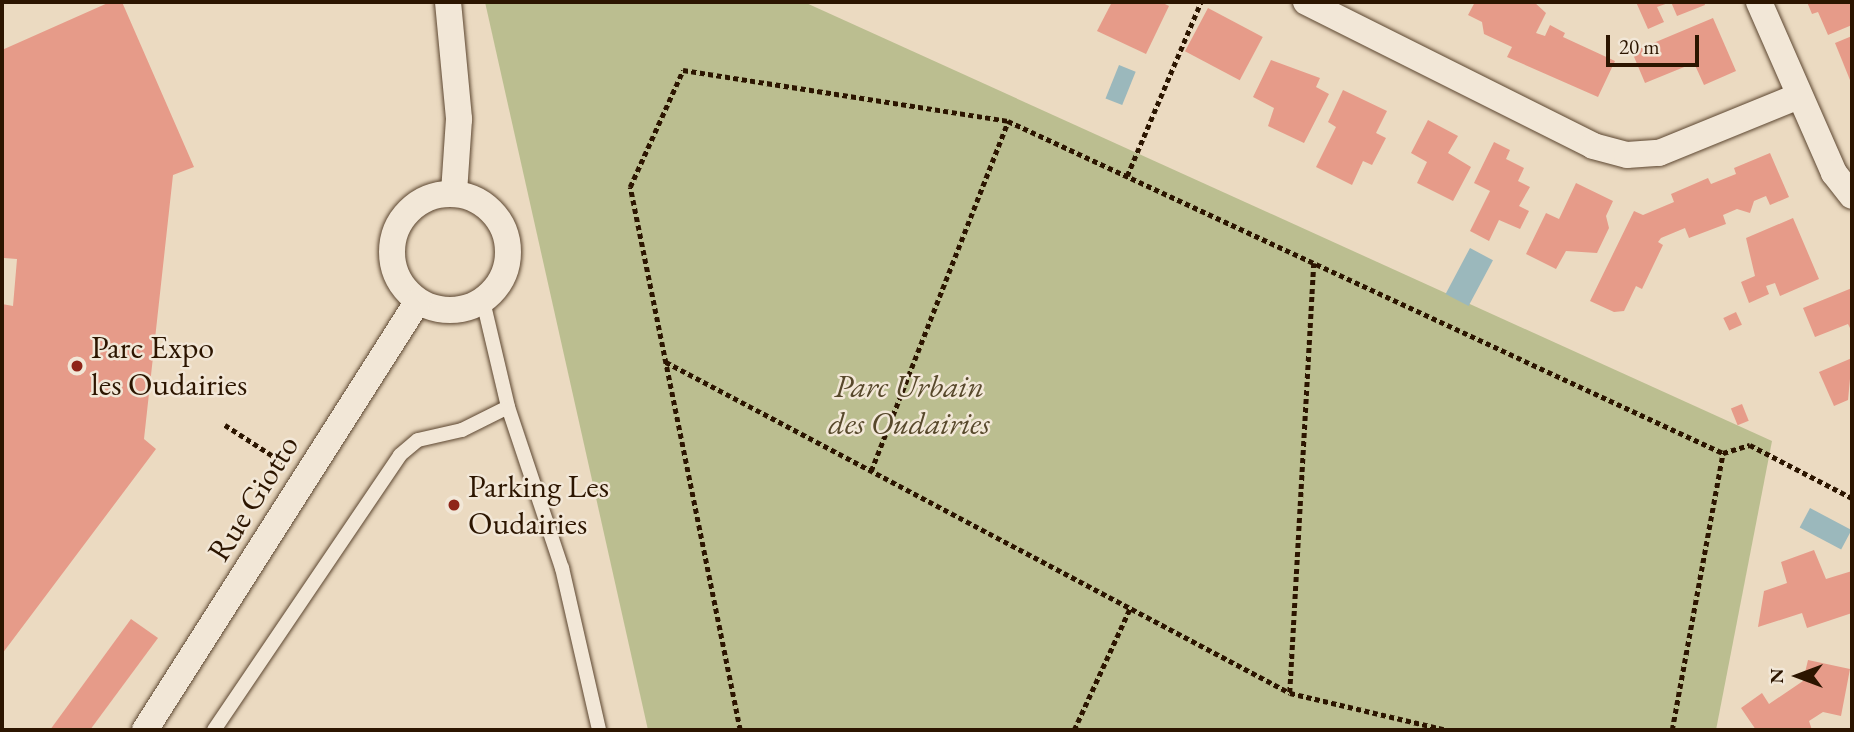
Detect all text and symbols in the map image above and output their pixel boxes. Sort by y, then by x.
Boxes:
scale bar [1609,21,1702,65]
text: 20 m [1619,33,1660,60]
place label: Parc Expo les Oudairies [91,329,247,404]
marker: Parc Expo les Oudairies [69,358,85,374]
park label: Parc Urbain des Oudairies [828,368,990,443]
street label: Rue Giotto [199,428,307,568]
place label: Parking Les Oudairies [468,468,609,543]
marker: Parking Les Oudairies [446,497,462,513]
north arrow [1763,641,1833,711]
text: N [1764,668,1789,684]

